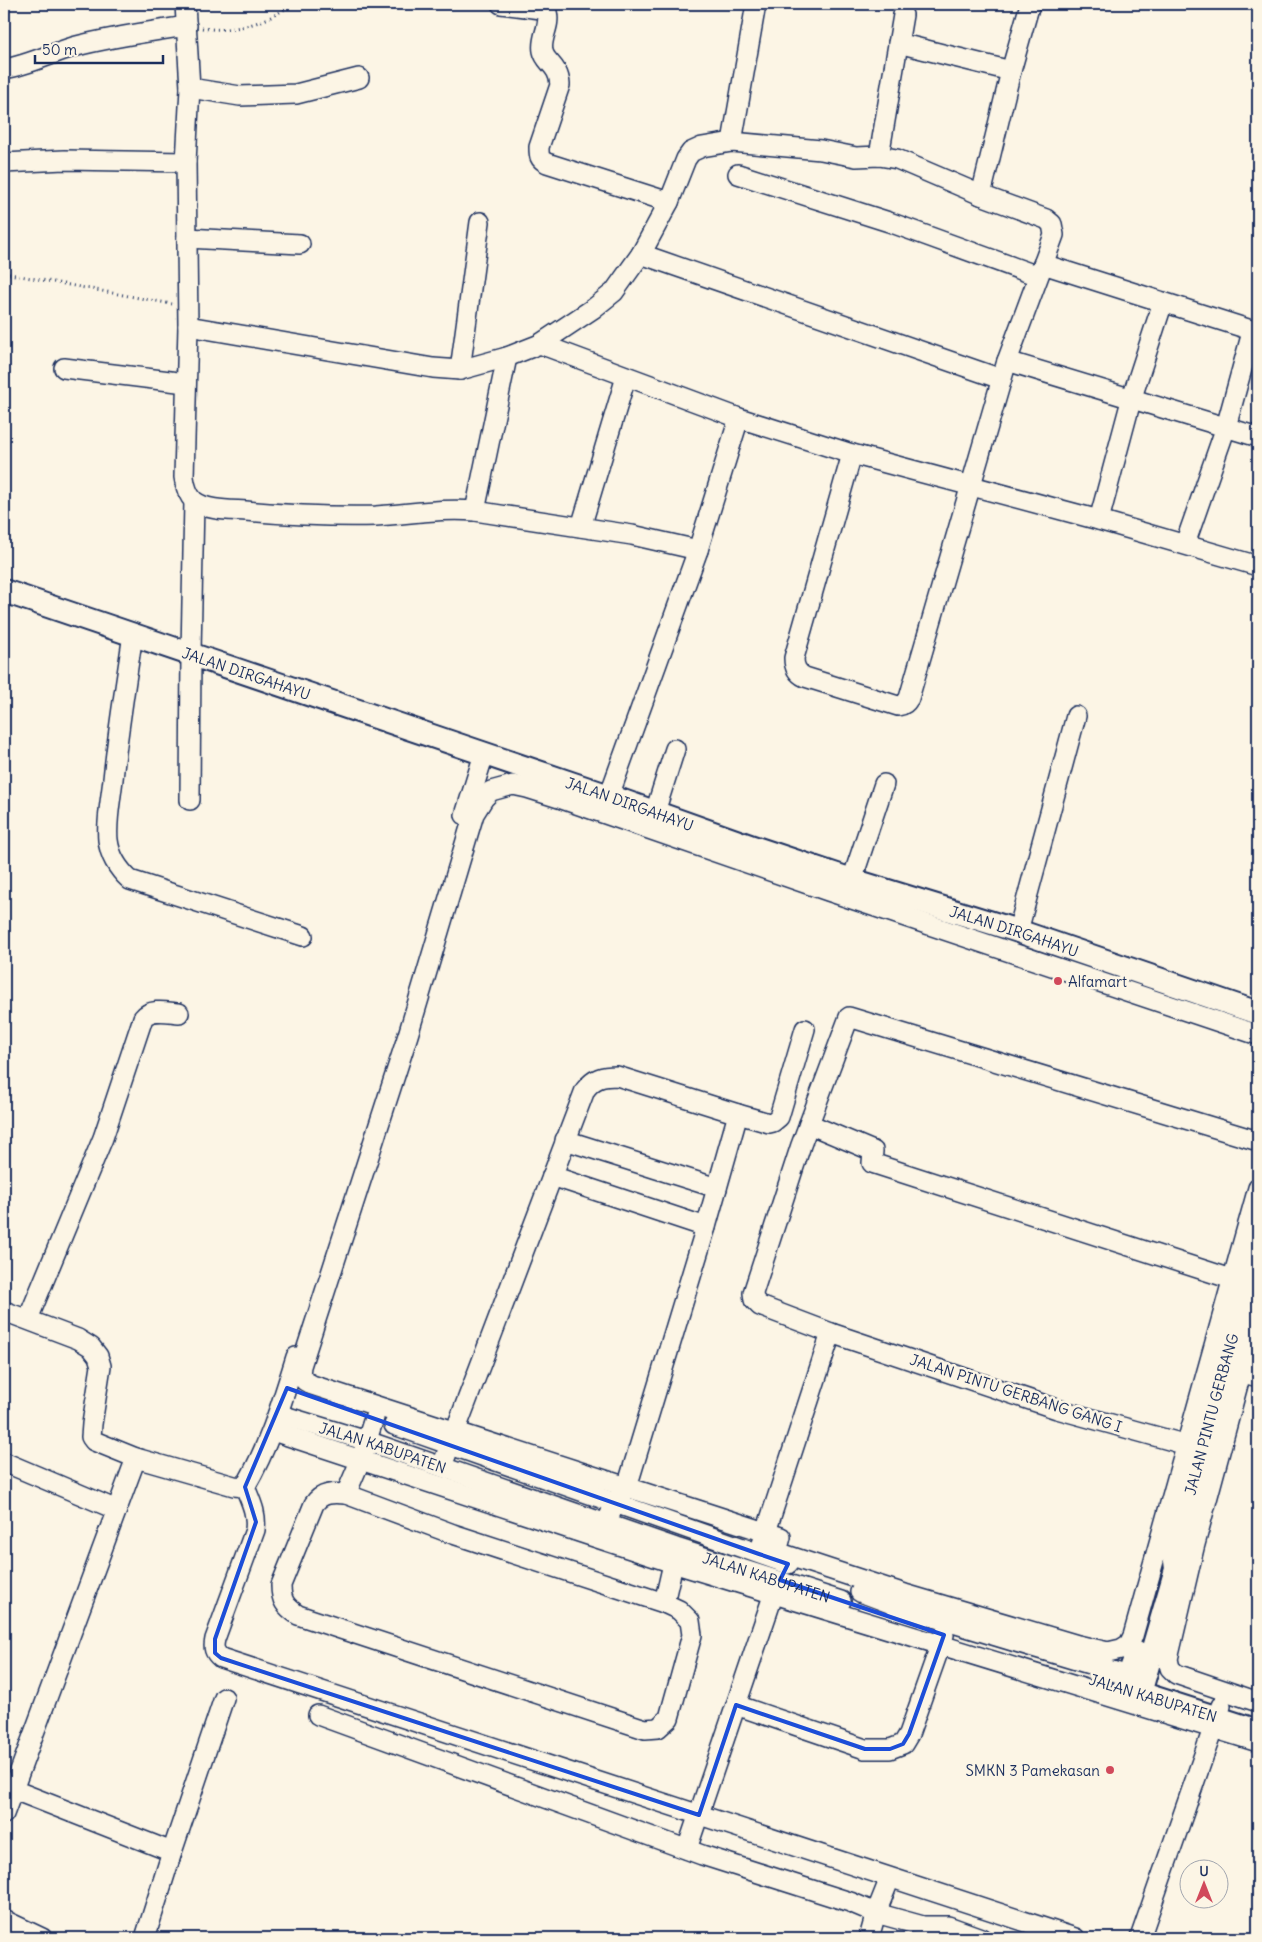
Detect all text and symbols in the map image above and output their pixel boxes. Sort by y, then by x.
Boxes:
scale bar [35,32,162,64]
text: 50 m [42,40,77,59]
street label: JALAN DIRGAHAYU [180,643,313,704]
street label: JALAN DIRGAHAYU [563,773,696,835]
street label: JALAN DIRGAHAYU [948,901,1081,961]
place label: Alfamart [1068,972,1127,991]
marker: Alfamart [1052,975,1064,987]
street label: JALAN PINTU GERBANG [1180,1331,1242,1497]
street label: JALAN PINTU GERBANG GANG I [908,1350,1124,1436]
street label: JALAN KABUPATEN [317,1418,449,1477]
street label: JALAN KABUPATEN [700,1548,833,1606]
street label: JALAN KABUPATEN [1087,1670,1219,1726]
place label: SMKN 3 Pamekasan [966,1761,1100,1780]
marker: SMKN 3 Pamekasan [1104,1764,1116,1776]
north arrow [1180,1860,1230,1910]
text: U [1199,1862,1209,1880]

